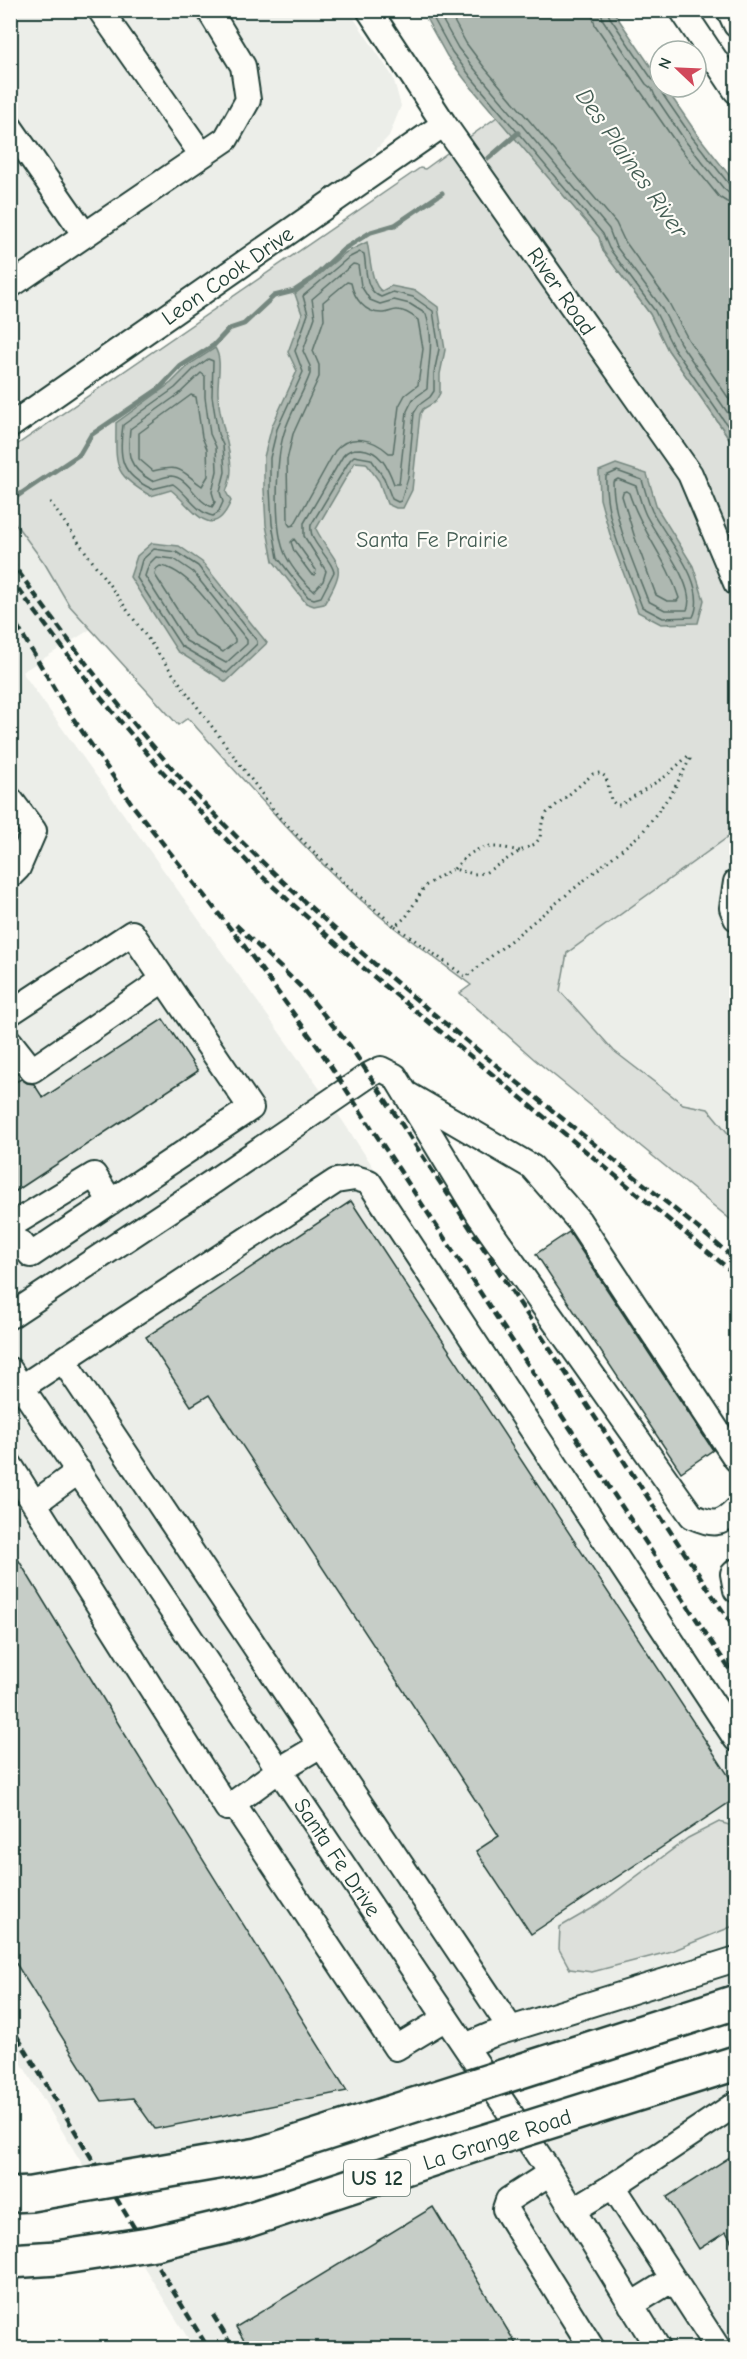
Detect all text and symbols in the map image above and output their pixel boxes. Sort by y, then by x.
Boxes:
north arrow [648,39,708,99]
text: N [655,55,675,72]
water label: Des Plaines River [570,83,695,244]
street label: Leon Cook Drive [157,221,298,331]
street label: River Road [521,243,601,341]
park label: Santa Fe Prairie [356,527,508,553]
street label: Santa Fe Drive [288,1793,386,1922]
street label: La Grange Road [420,2104,575,2176]
road number: US 12 [344,2160,410,2196]

